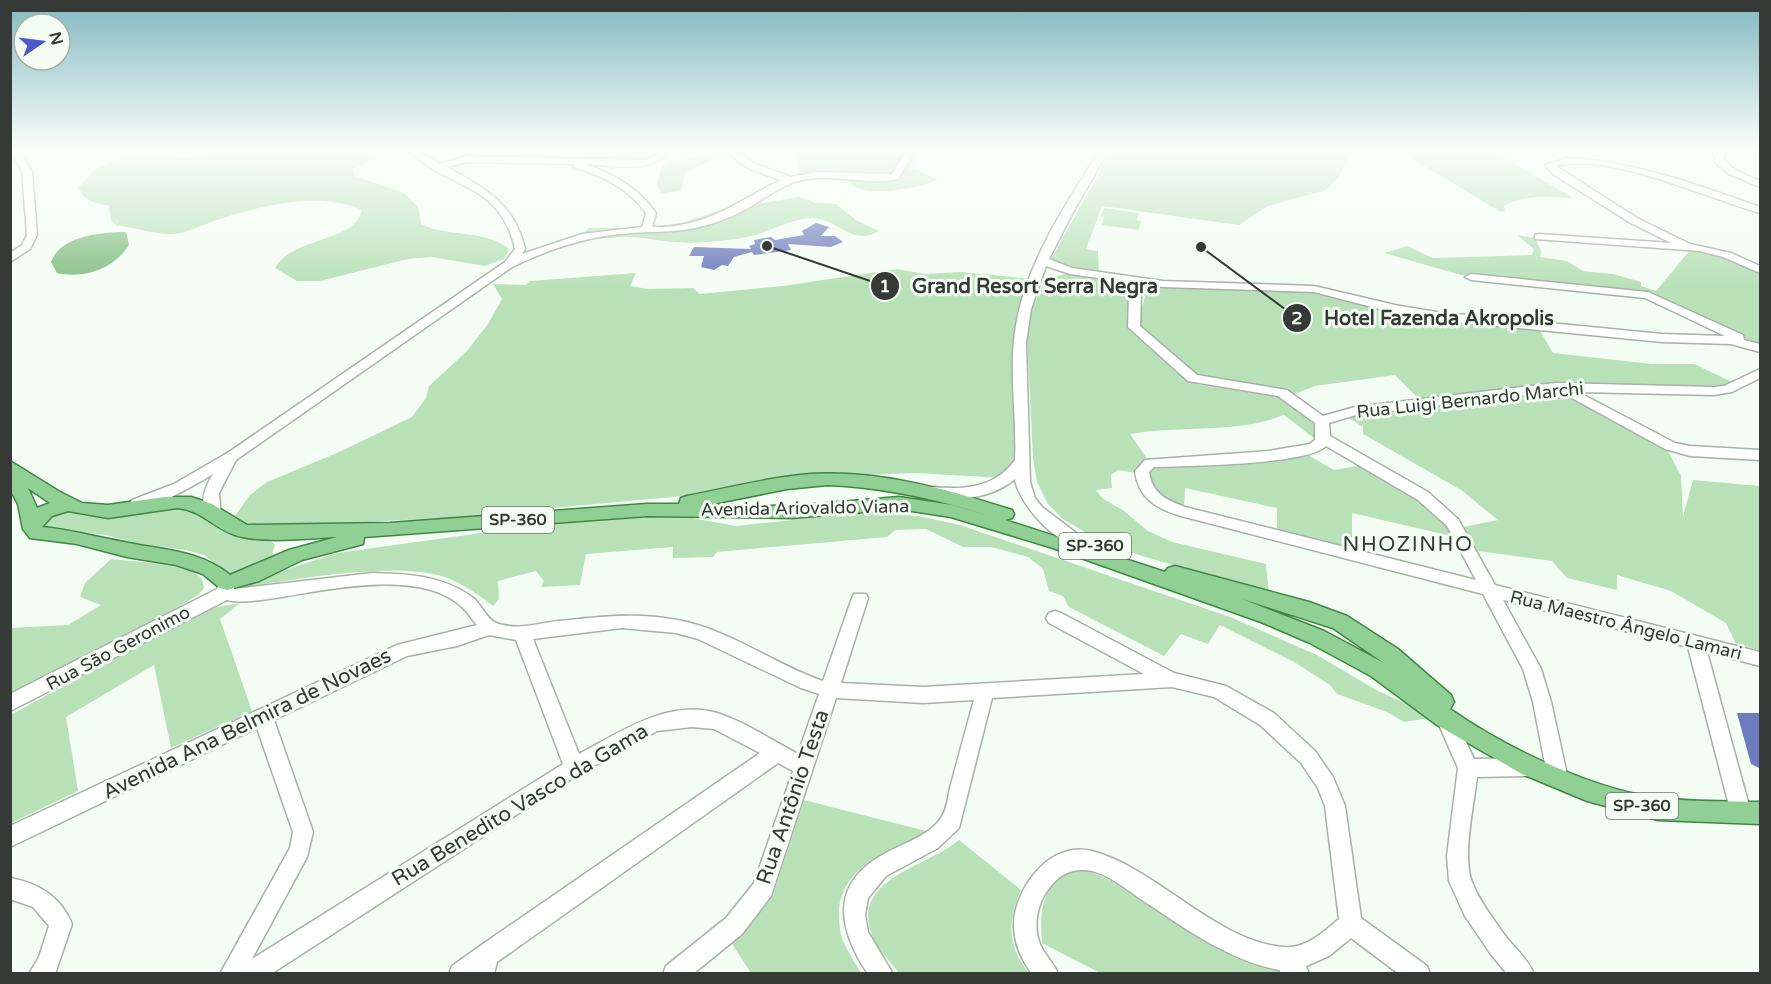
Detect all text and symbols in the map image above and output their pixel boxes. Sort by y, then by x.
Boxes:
north arrow [12,12,72,72]
text: N [44,30,67,47]
callout: Grand Resort Serra Negra [870,267,1170,305]
text: 1 [879,275,891,297]
text: Grand Resort Serra Negra [912,275,1158,299]
callout: Hotel Fazenda Akropolis [1282,299,1566,337]
text: 2 [1291,307,1303,329]
text: Hotel Fazenda Akropolis [1324,307,1554,331]
street label: Rua Luigi Bernardo Marchi [1355,377,1585,423]
street label: Avenida Ariovaldo Viana [701,495,909,521]
road number: SP-360 [482,507,554,533]
district label: NHOZINHO [1343,532,1473,557]
road number: SP-360 [1059,533,1131,559]
street label: Rua Maestro Ângelo Lamari [1508,585,1744,665]
street label: Rua São Geronimo [42,601,194,695]
street label: Avenida Ana Belmira de Novaes [99,643,395,805]
street label: Rua Antônio Testa [751,706,835,888]
street label: Rua Benedito Vasco da Gama [387,718,653,892]
road number: SP-360 [1606,793,1678,819]

